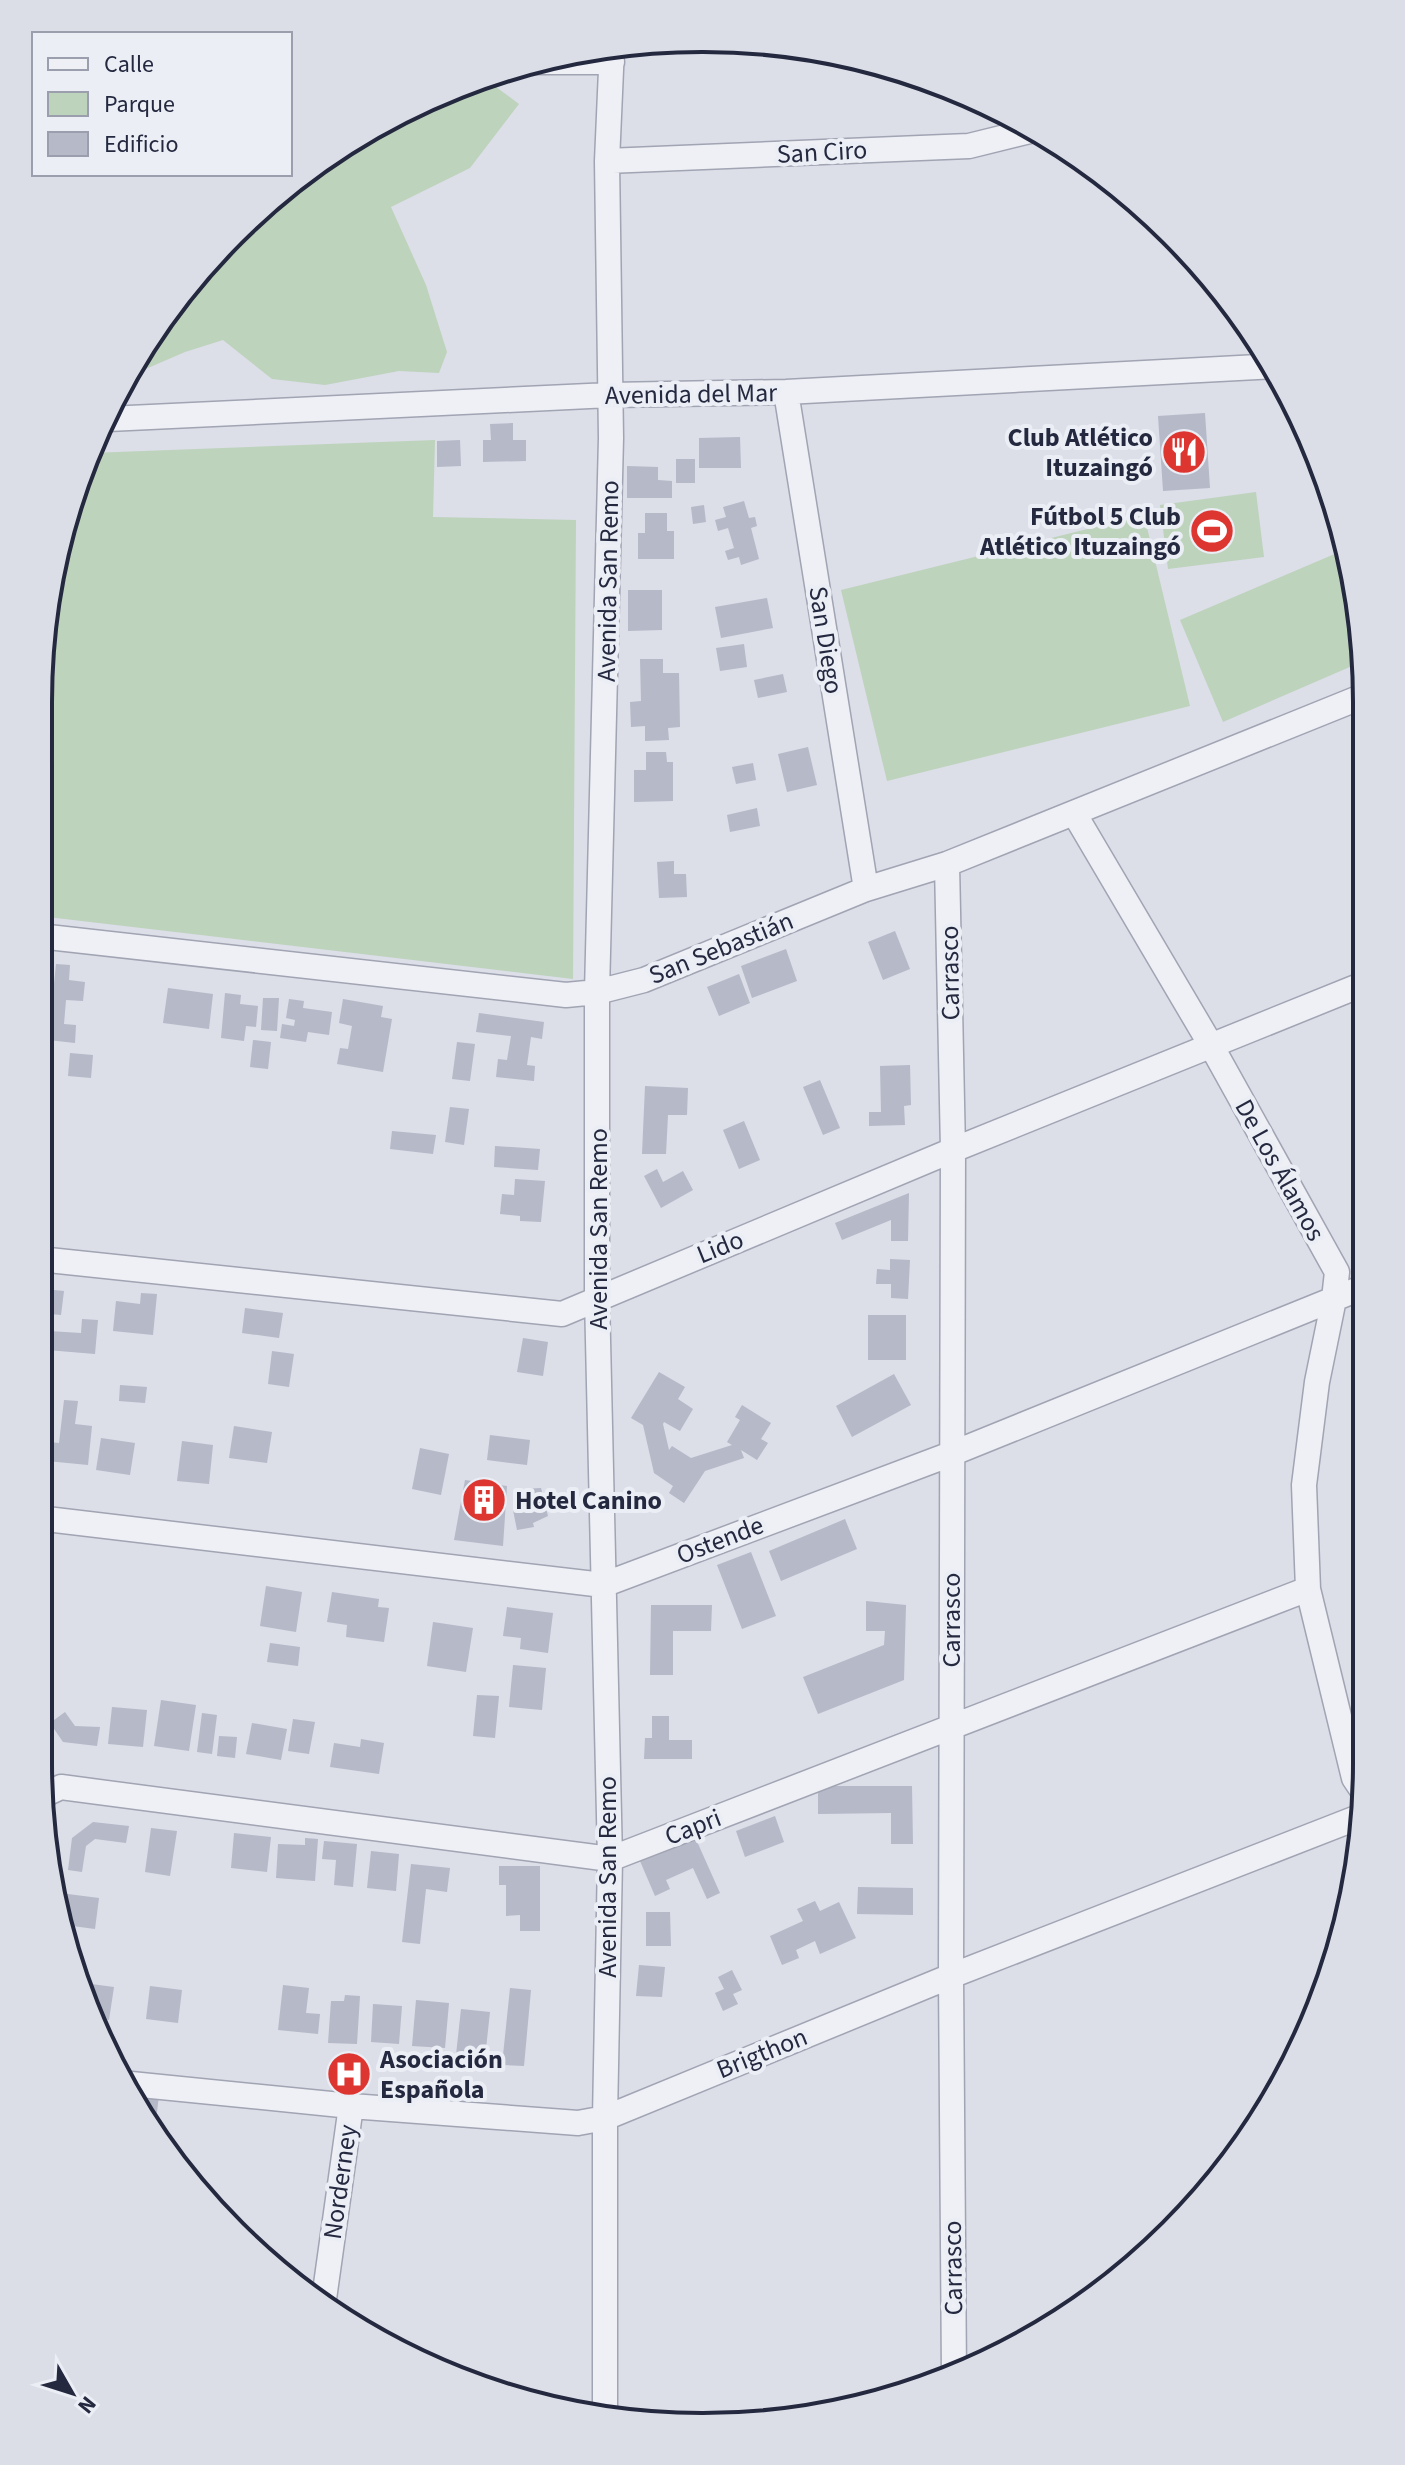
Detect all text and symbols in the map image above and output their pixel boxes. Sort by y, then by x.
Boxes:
legend [32,32,292,176]
text: Calle [104,47,154,82]
text: Parque [104,87,175,122]
text: Edificio [104,127,178,162]
street label: San Ciro [776,131,868,173]
street label: Avenida del Mar [604,374,778,414]
place label: Club Atlético Ituzaingó [1008,419,1153,486]
restaurant icon: Club Atlético Ituzaingó [1160,428,1208,476]
street label: Avenida San Remo [588,480,628,682]
place label: Fútbol 5 Club Atlético Ituzaingó [979,498,1181,565]
sports icon: Fútbol 5 Club Atlético Ituzaingó [1188,507,1236,555]
street label: San Diego [799,584,853,696]
street label: San Sebastián [643,902,799,994]
street label: Carrasco [931,925,969,1021]
street label: De Los Álamos [1226,1092,1334,1248]
street label: Avenida San Remo [580,1128,617,1330]
street label: Lido [691,1221,749,1273]
building icon: Hotel Canino [460,1476,508,1524]
place label: Hotel Canino [515,1482,662,1519]
street label: Ostende [671,1507,769,1573]
street label: Carrasco [933,1573,970,1667]
street label: Avenida San Remo [589,1776,626,1978]
street label: Capri [659,1799,727,1855]
street label: Brigthon [711,2018,813,2088]
place label: Asociación Española [379,2041,503,2108]
hospital icon: Asociación Española [325,2050,373,2098]
street label: Norderney [314,2122,366,2242]
street label: Carrasco [934,2220,972,2316]
north arrow [32,2353,112,2433]
text: N [70,2389,104,2421]

